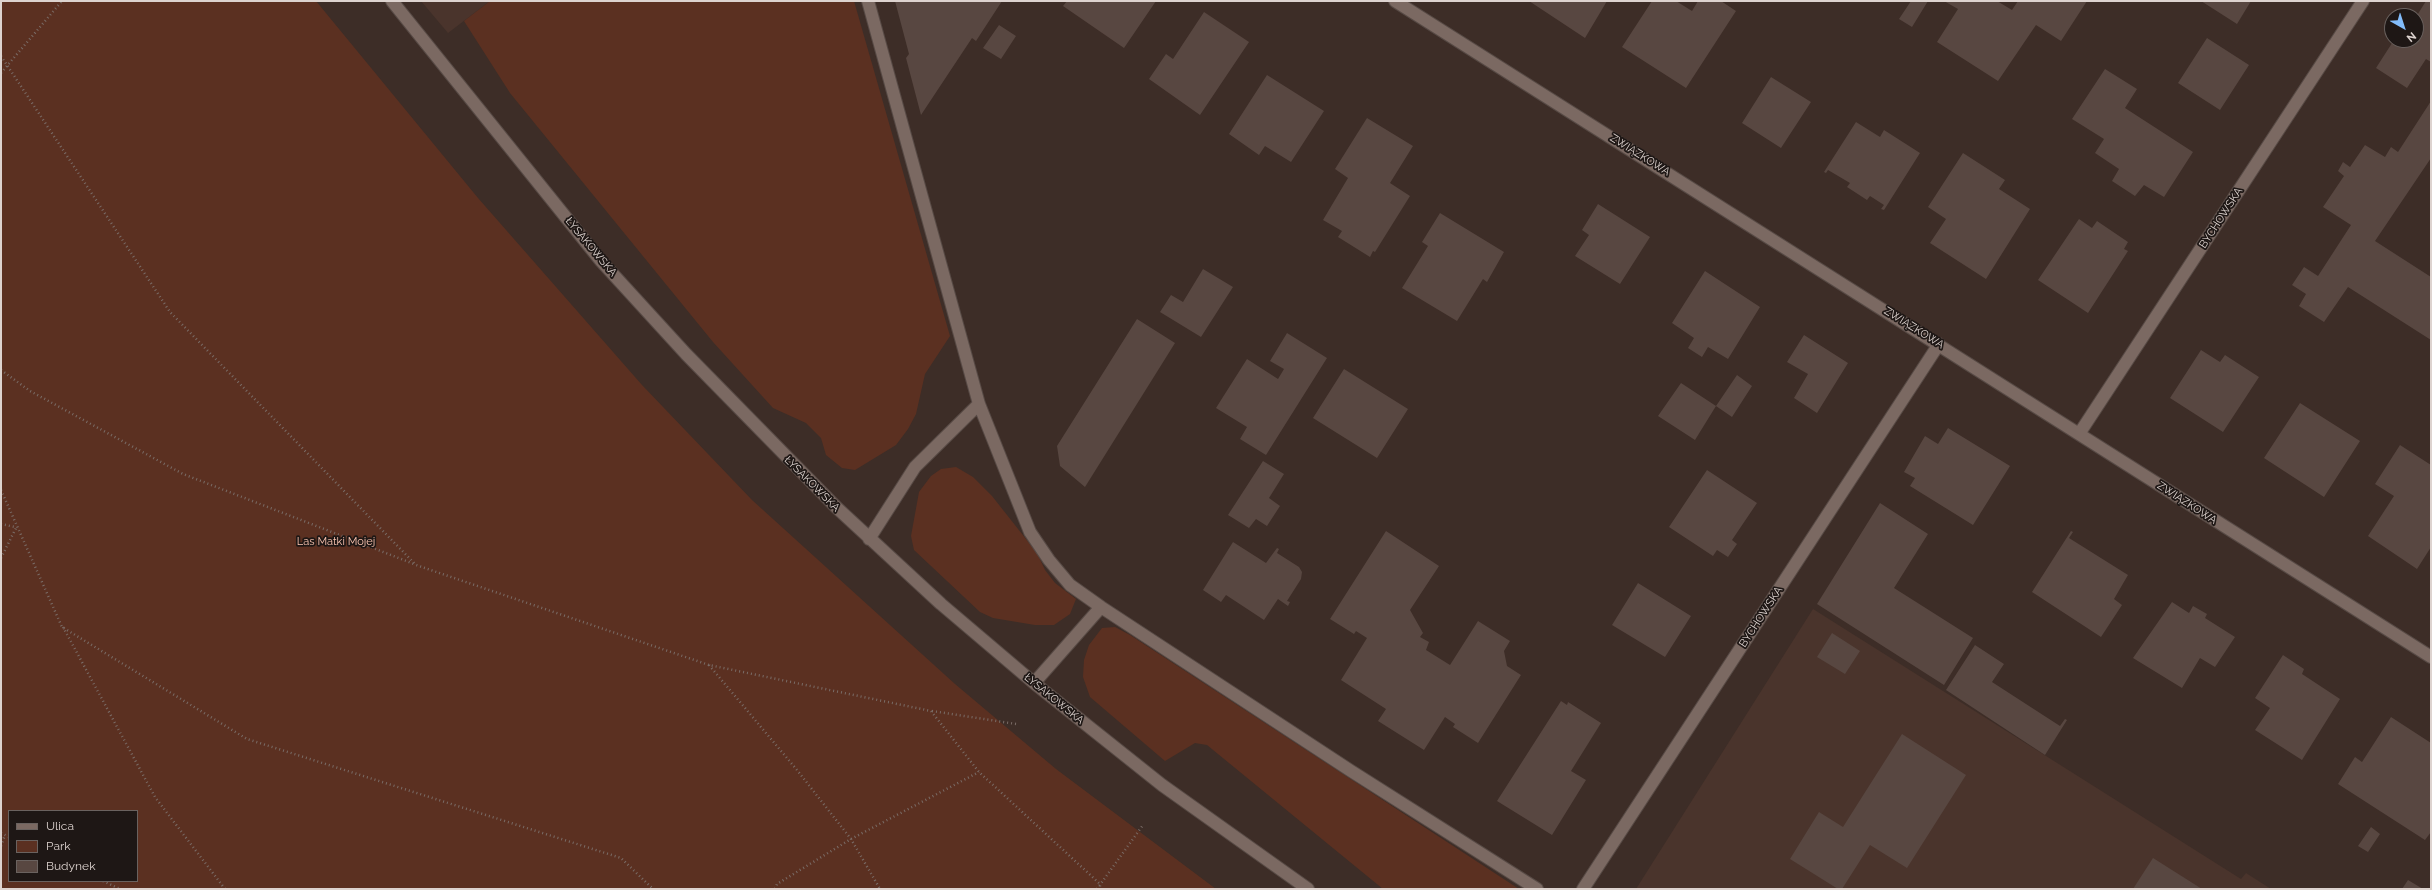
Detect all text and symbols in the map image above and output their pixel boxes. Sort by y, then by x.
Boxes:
north arrow [2384,8,2424,48]
text: N [2404,29,2419,45]
street label: ZWIĄZKOWA [1607,131,1673,179]
street label: BYCHOWSKA [2196,185,2246,251]
street label: ŁYSAKOWSKA [562,215,620,279]
street label: ZWIĄZKOWA [1881,304,1947,352]
street label: ŁYSAKOWSKA [781,453,843,515]
street label: ZWIĄZKOWA [2155,479,2219,527]
park label: Las Matki Mojej [297,535,375,549]
street label: BYCHOWSKA [1736,584,1786,650]
street label: ŁYSAKOWSKA [1021,671,1087,727]
legend [8,810,138,882]
text: Ulica [46,819,74,833]
text: Park [46,839,71,853]
text: Budynek [46,859,96,873]

